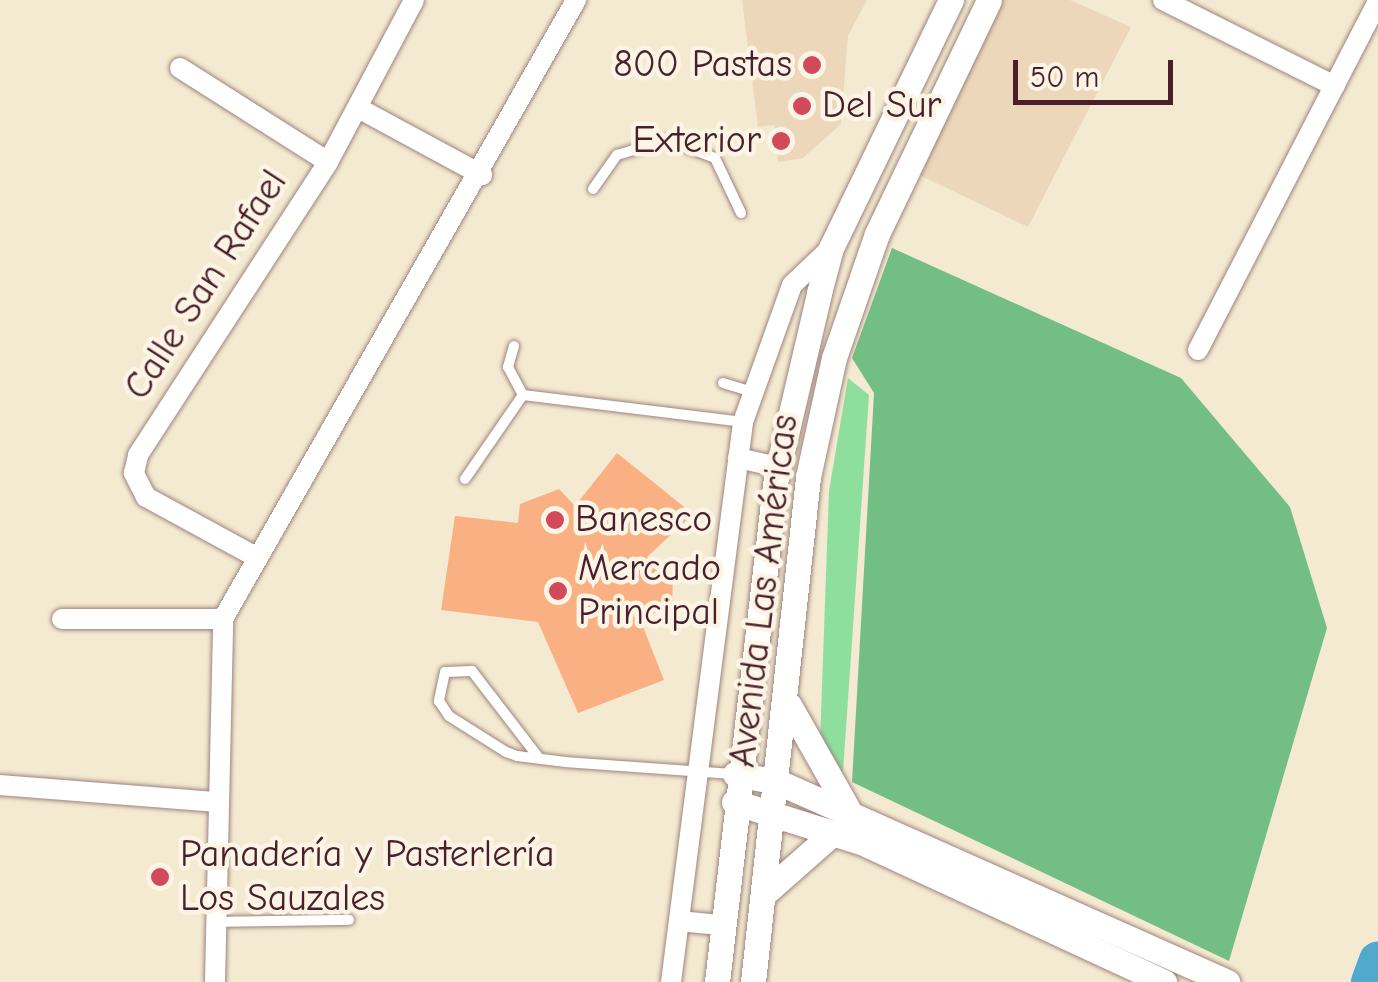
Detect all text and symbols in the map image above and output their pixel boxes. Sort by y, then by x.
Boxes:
scale bar [1018,40,1178,102]
place label: 800 Pastas [613,42,792,88]
marker: 800 Pastas [801,54,823,76]
text: 50 m [1030,60,1099,95]
place label: Del Sur [822,83,941,129]
marker: Del Sur [791,95,813,117]
place label: Exterior [632,118,761,164]
marker: Exterior [770,130,792,152]
street label: Calle San Rafael [115,162,297,408]
street label: Avenida Las Américas [720,412,808,770]
place label: Banesco [575,497,712,543]
marker: Banesco [544,509,566,531]
place label: Mercado Principal [578,546,721,636]
marker: Mercado Principal [547,580,569,602]
place label: Panadería y Pasterlería Los Sauzales [180,832,555,922]
marker: Panadería y Pasterlería Los Sauzales [149,866,171,888]

